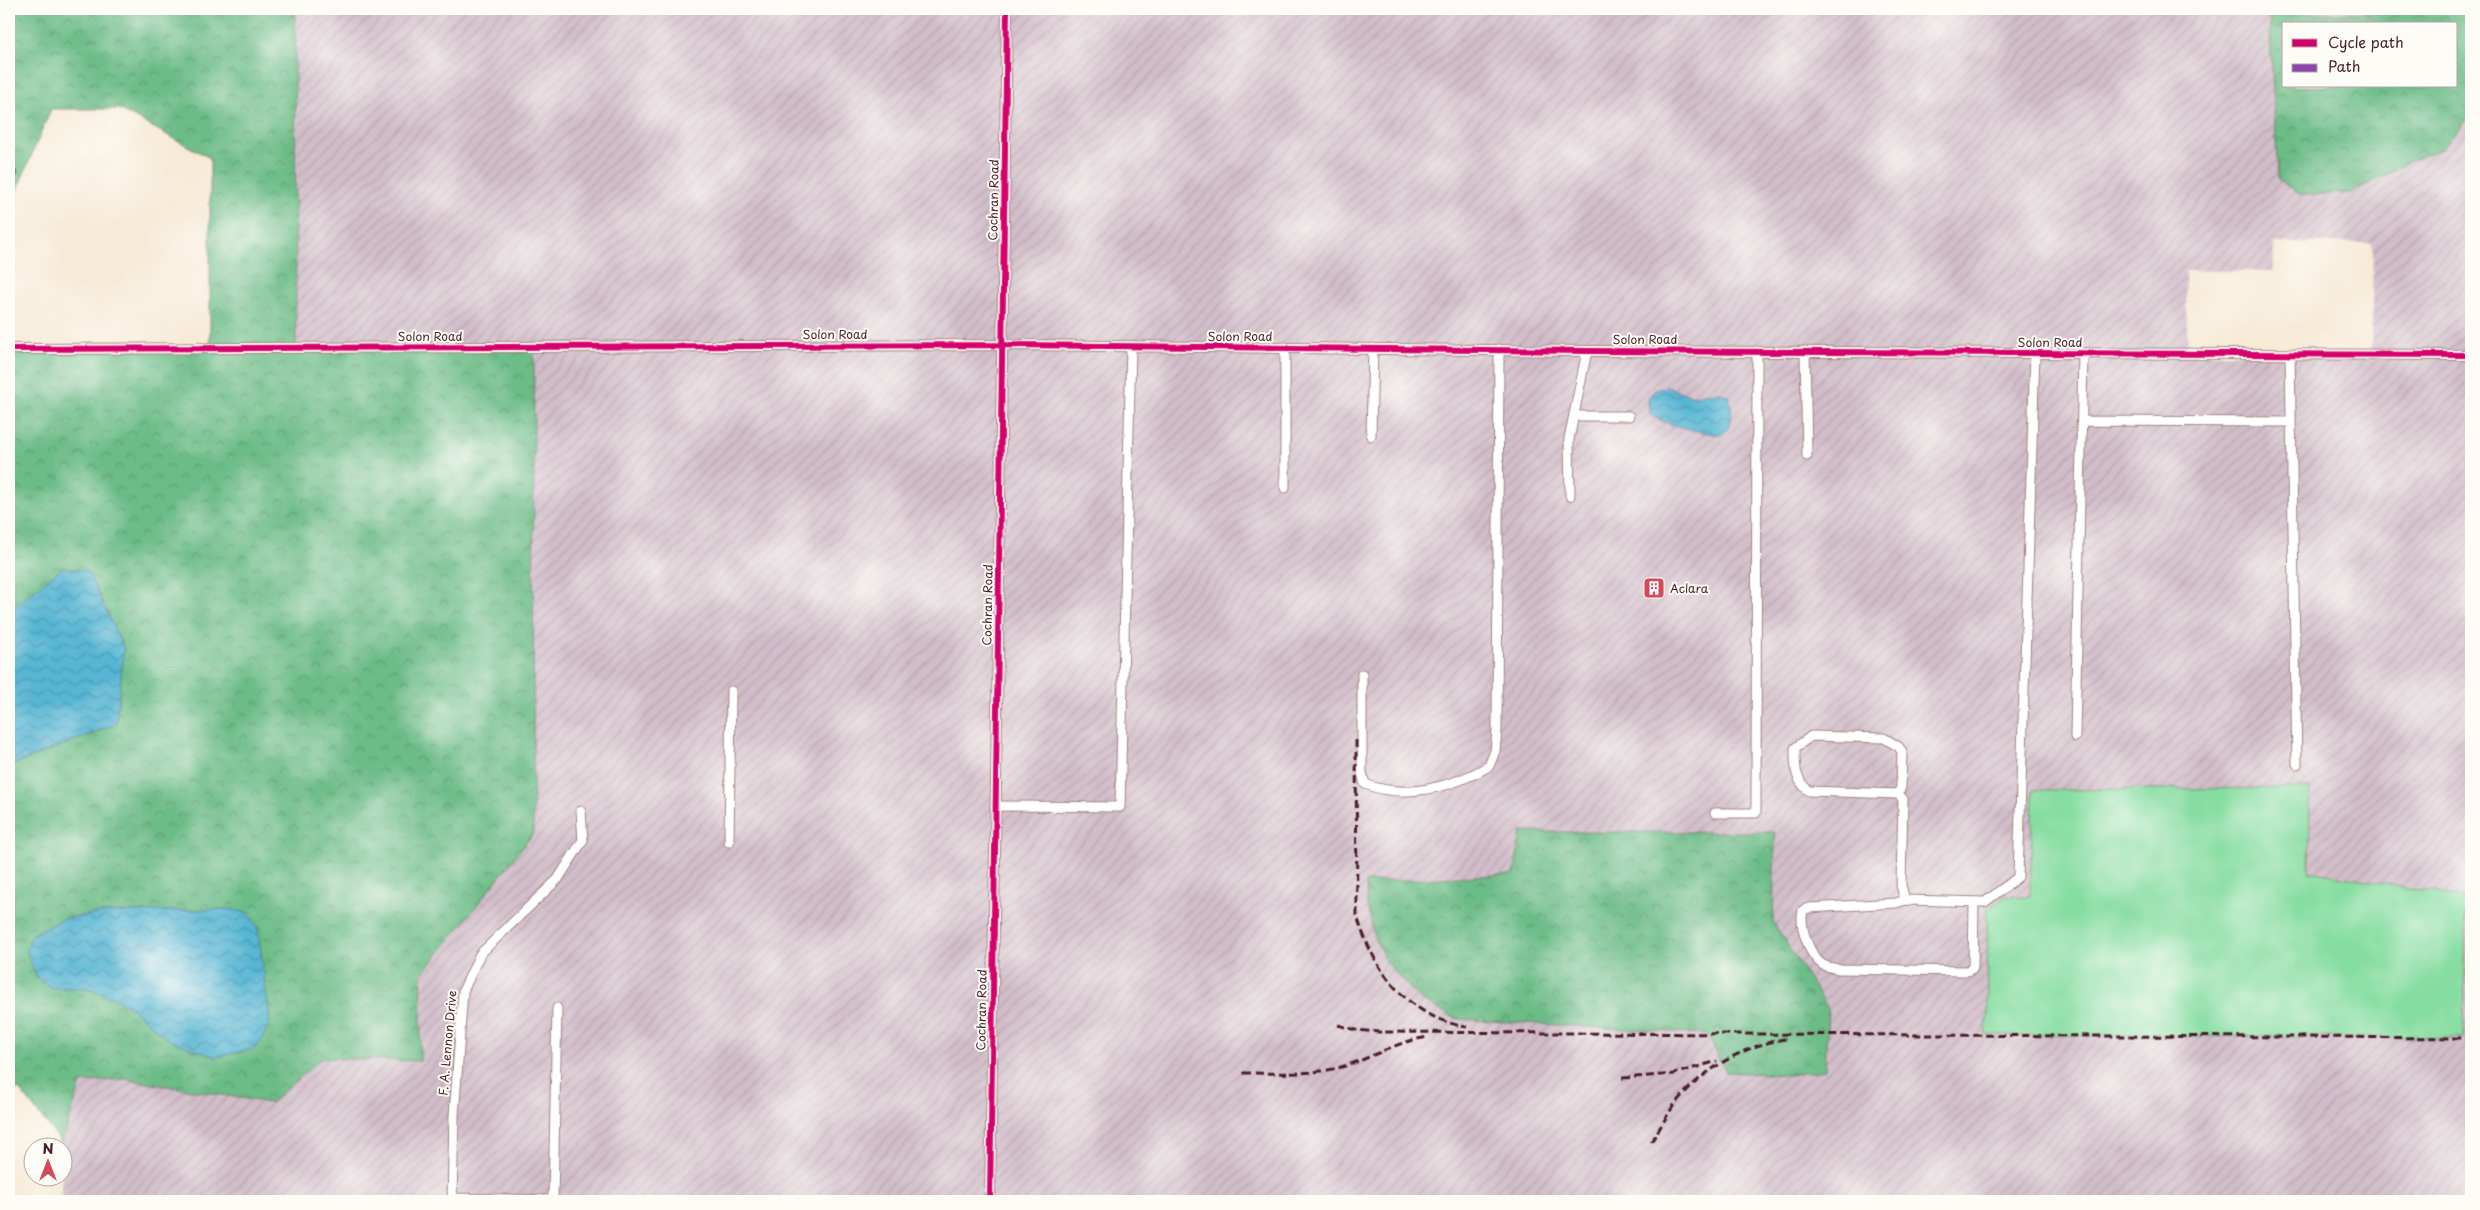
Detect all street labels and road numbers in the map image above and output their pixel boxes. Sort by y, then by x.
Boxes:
street label: Cochran Road [983,159,1003,241]
street label: Solon Road [803,325,867,343]
street label: Solon Road [398,327,462,345]
street label: Solon Road [1208,327,1272,345]
street label: Solon Road [1613,330,1677,348]
street label: Solon Road [2018,333,2082,351]
street label: Cochran Road [977,564,997,646]
street label: Cochran Road [971,969,991,1051]
street label: F. A. Lennon Drive [433,990,461,1096]

